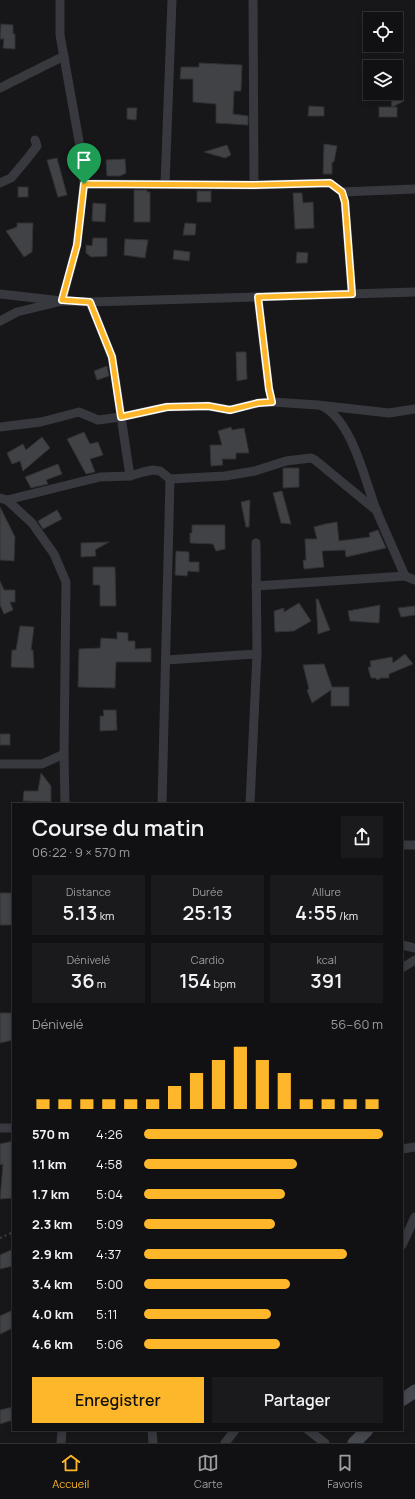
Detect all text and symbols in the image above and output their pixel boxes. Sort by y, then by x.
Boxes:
map controls [363,12,403,100]
button: locate [363,12,403,52]
button: layers [363,60,403,100]
pin [67,143,101,184]
icon: arrive [73,149,95,171]
text: Course du matin [32,813,204,843]
button: share [341,816,383,858]
text: 06:22 · 9 × 570 m [32,843,130,861]
text: Distance [66,884,111,899]
text: Durée [192,884,223,899]
text: Allure [312,884,341,899]
text: 5.13 [63,899,97,926]
text: 25:13 [183,899,232,926]
text: 4:55 [295,899,337,926]
text: km [97,908,114,923]
text: /km [337,908,358,923]
text: Dénivelé [67,952,110,967]
text: Cardio [191,952,224,967]
text: kcal [316,952,337,967]
text: 36 [71,967,95,994]
text: 154 [179,967,211,994]
text: 391 [310,967,343,994]
text: m [95,976,106,991]
text: bpm [211,976,236,991]
text: Dénivelé [32,1015,83,1033]
text: 56–60 m [331,1015,383,1033]
text: 570 m [32,1125,69,1143]
text: 4:26 [96,1125,123,1143]
text: 1.1 km [32,1155,67,1173]
text: 4:58 [96,1155,123,1173]
text: 1.7 km [32,1185,69,1203]
text: 5:04 [96,1185,123,1203]
text: 2.3 km [32,1215,73,1233]
text: 5:09 [96,1215,123,1233]
text: 2.9 km [32,1245,73,1263]
text: 4:37 [96,1245,121,1263]
text: 3.4 km [32,1275,73,1293]
text: 5:00 [96,1275,123,1293]
text: 4.0 km [32,1305,73,1323]
text: 5:11 [96,1305,118,1323]
text: 4.6 km [32,1335,73,1353]
text: 5:06 [96,1335,123,1353]
button: Enregistrer [32,1377,204,1423]
button: Partager [212,1377,383,1423]
tab: Accueil [52,1452,89,1491]
tab: Carte [194,1452,223,1491]
tab: Favoris [327,1452,363,1491]

